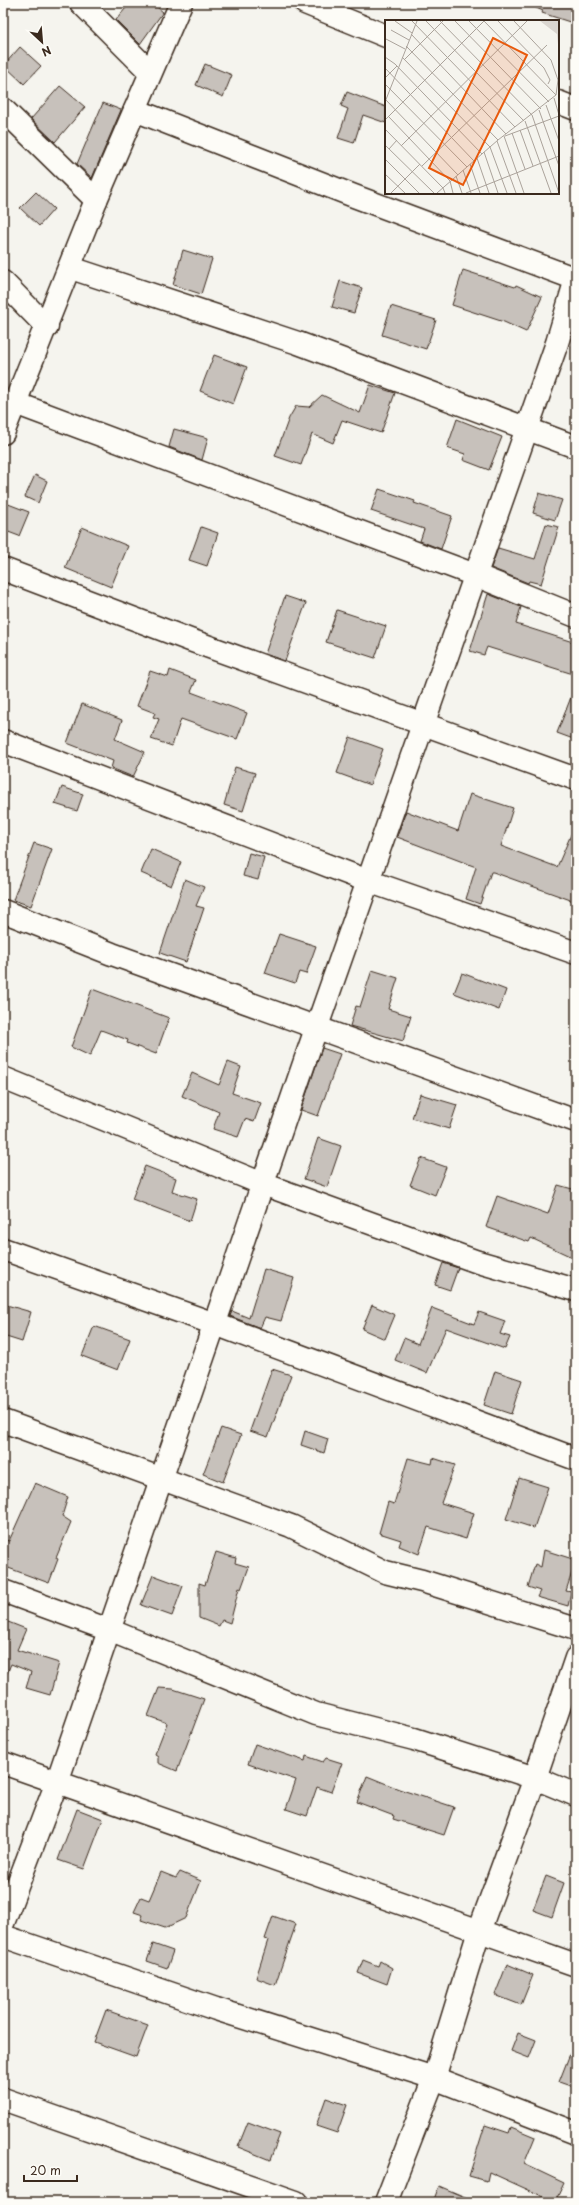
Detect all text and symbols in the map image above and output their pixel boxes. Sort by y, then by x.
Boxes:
inset map [385,20,559,194]
north arrow [22,22,62,62]
text: N [39,42,54,61]
scale bar [24,2157,77,2183]
text: 20 m [30,2161,61,2179]

